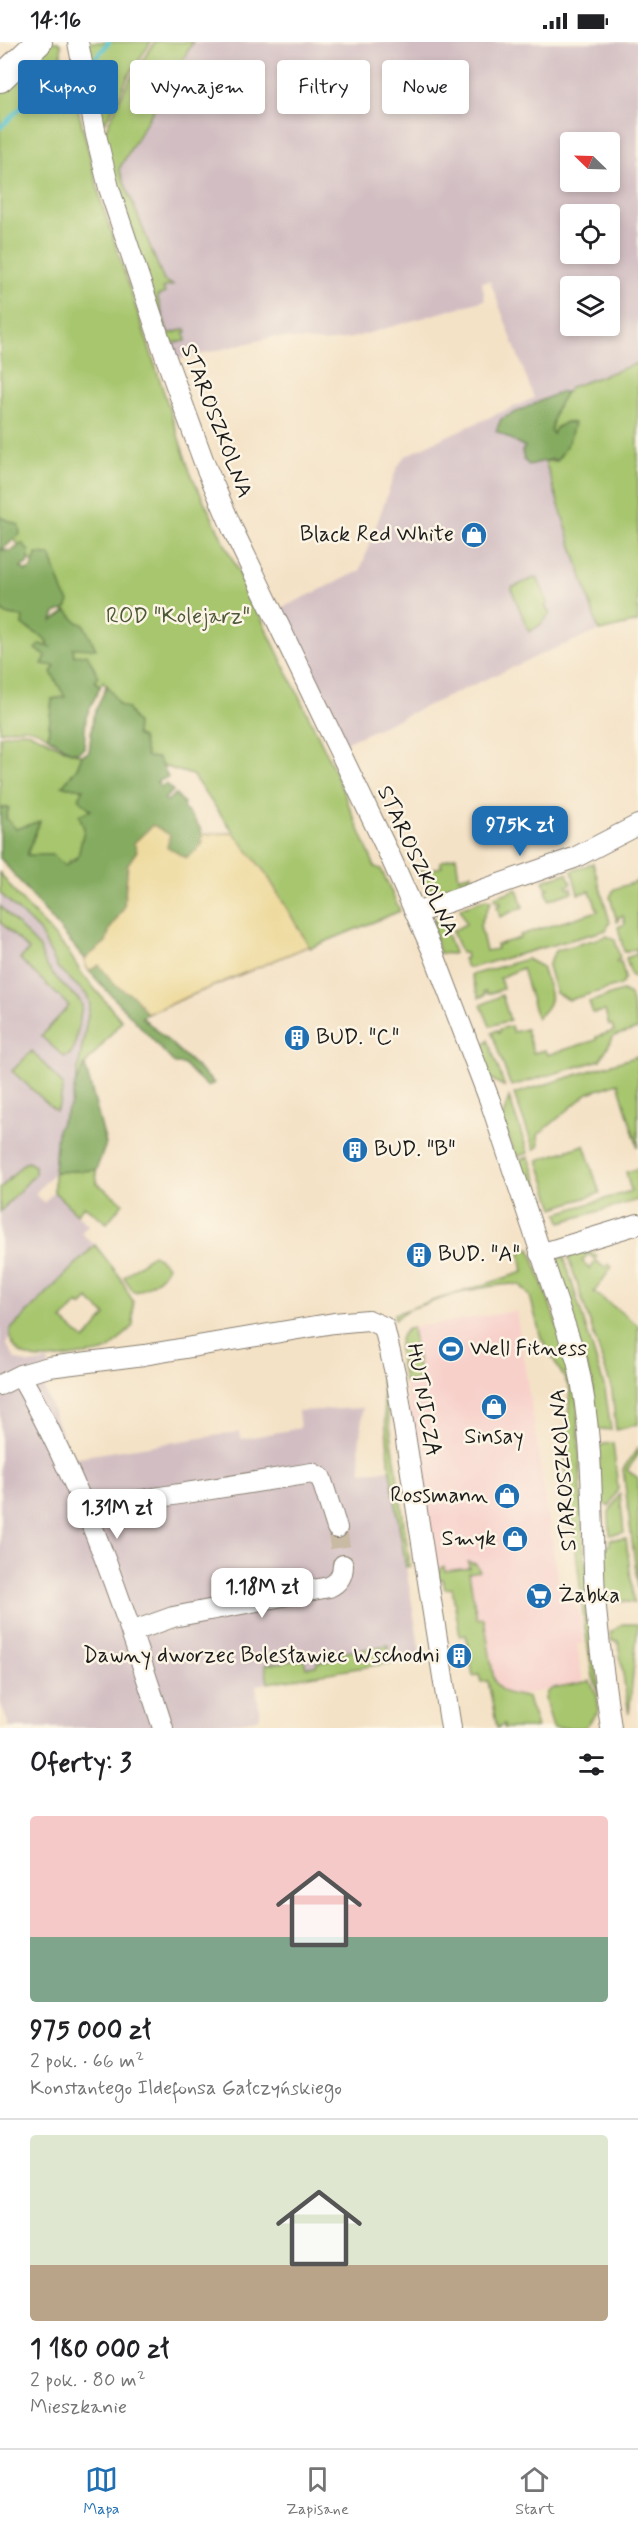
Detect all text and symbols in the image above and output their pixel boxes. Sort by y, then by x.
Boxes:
text: 14:16 [30,7,81,35]
chip: Kupno [18,60,118,114]
chip: Wynajem [130,60,265,114]
chip: Filtry [277,60,370,114]
chip: Nowe [382,60,469,114]
north arrow [560,132,620,192]
map controls [560,132,620,336]
button: locate [560,204,620,264]
button: layers [560,276,620,336]
street label: STAROSZKOLNA [174,340,258,502]
shop icon: Black Red White [459,520,489,550]
place label: Black Red White [300,521,454,549]
park label: ROD "Kolejarz" [106,603,250,631]
street label: STAROSZKOLNA [370,781,464,941]
pin: 975K zł [465,806,575,857]
text: 975K zł [486,812,554,839]
building icon: BUD. "C" [282,1023,312,1053]
place label: BUD. "C" [316,1024,399,1052]
building icon: BUD. "B" [340,1135,370,1165]
place label: BUD. "B" [374,1136,456,1164]
building icon: BUD. "A" [404,1240,434,1270]
place label: BUD. "A" [438,1241,520,1269]
sports icon: Well Fitness [436,1334,466,1364]
place label: Well Fitness [470,1335,587,1363]
street label: HUTNICZA [399,1341,447,1459]
street label: STAROSZKOLNA [544,1388,584,1552]
shop icon: Sinsay [479,1392,509,1422]
place label: Sinsay [464,1423,524,1451]
shop icon: Rossmann [492,1481,522,1511]
place label: Rossmann [390,1482,488,1510]
pin: 1.31M zł [55,1489,179,1540]
text: 1.31M zł [81,1495,153,1522]
shop icon: Smyk [500,1524,530,1554]
place label: Smyk [442,1525,496,1553]
pin: 1.18M zł [200,1568,324,1619]
text: 1.18M zł [225,1574,299,1601]
supermarket icon: Żabka [524,1581,554,1611]
place label: Żabka [558,1582,620,1610]
building icon: Dawny dworzec Bolesławiec Wschodni [444,1641,474,1671]
place label: Dawny dworzec Bolesławiec Wschodni [83,1642,440,1670]
text: Oferty: 3 [30,1747,132,1781]
icon: filters [575,1748,608,1781]
icon: home [265,1855,373,1963]
text: 975 000 zł [30,2014,151,2048]
text: 2 pok. · 66 m² [30,2048,144,2075]
text: Konstantego Ildefonsa Gałczyńskiego [30,2075,342,2102]
icon: home [265,2174,373,2282]
text: 1 180 000 zł [30,2333,169,2367]
text: 2 pok. · 80 m² [30,2367,146,2394]
text: Mieszkanie [30,2394,127,2421]
tab: Mapa [83,2463,120,2520]
tab: Zapisane [286,2463,349,2520]
tab: Start [515,2463,555,2520]

